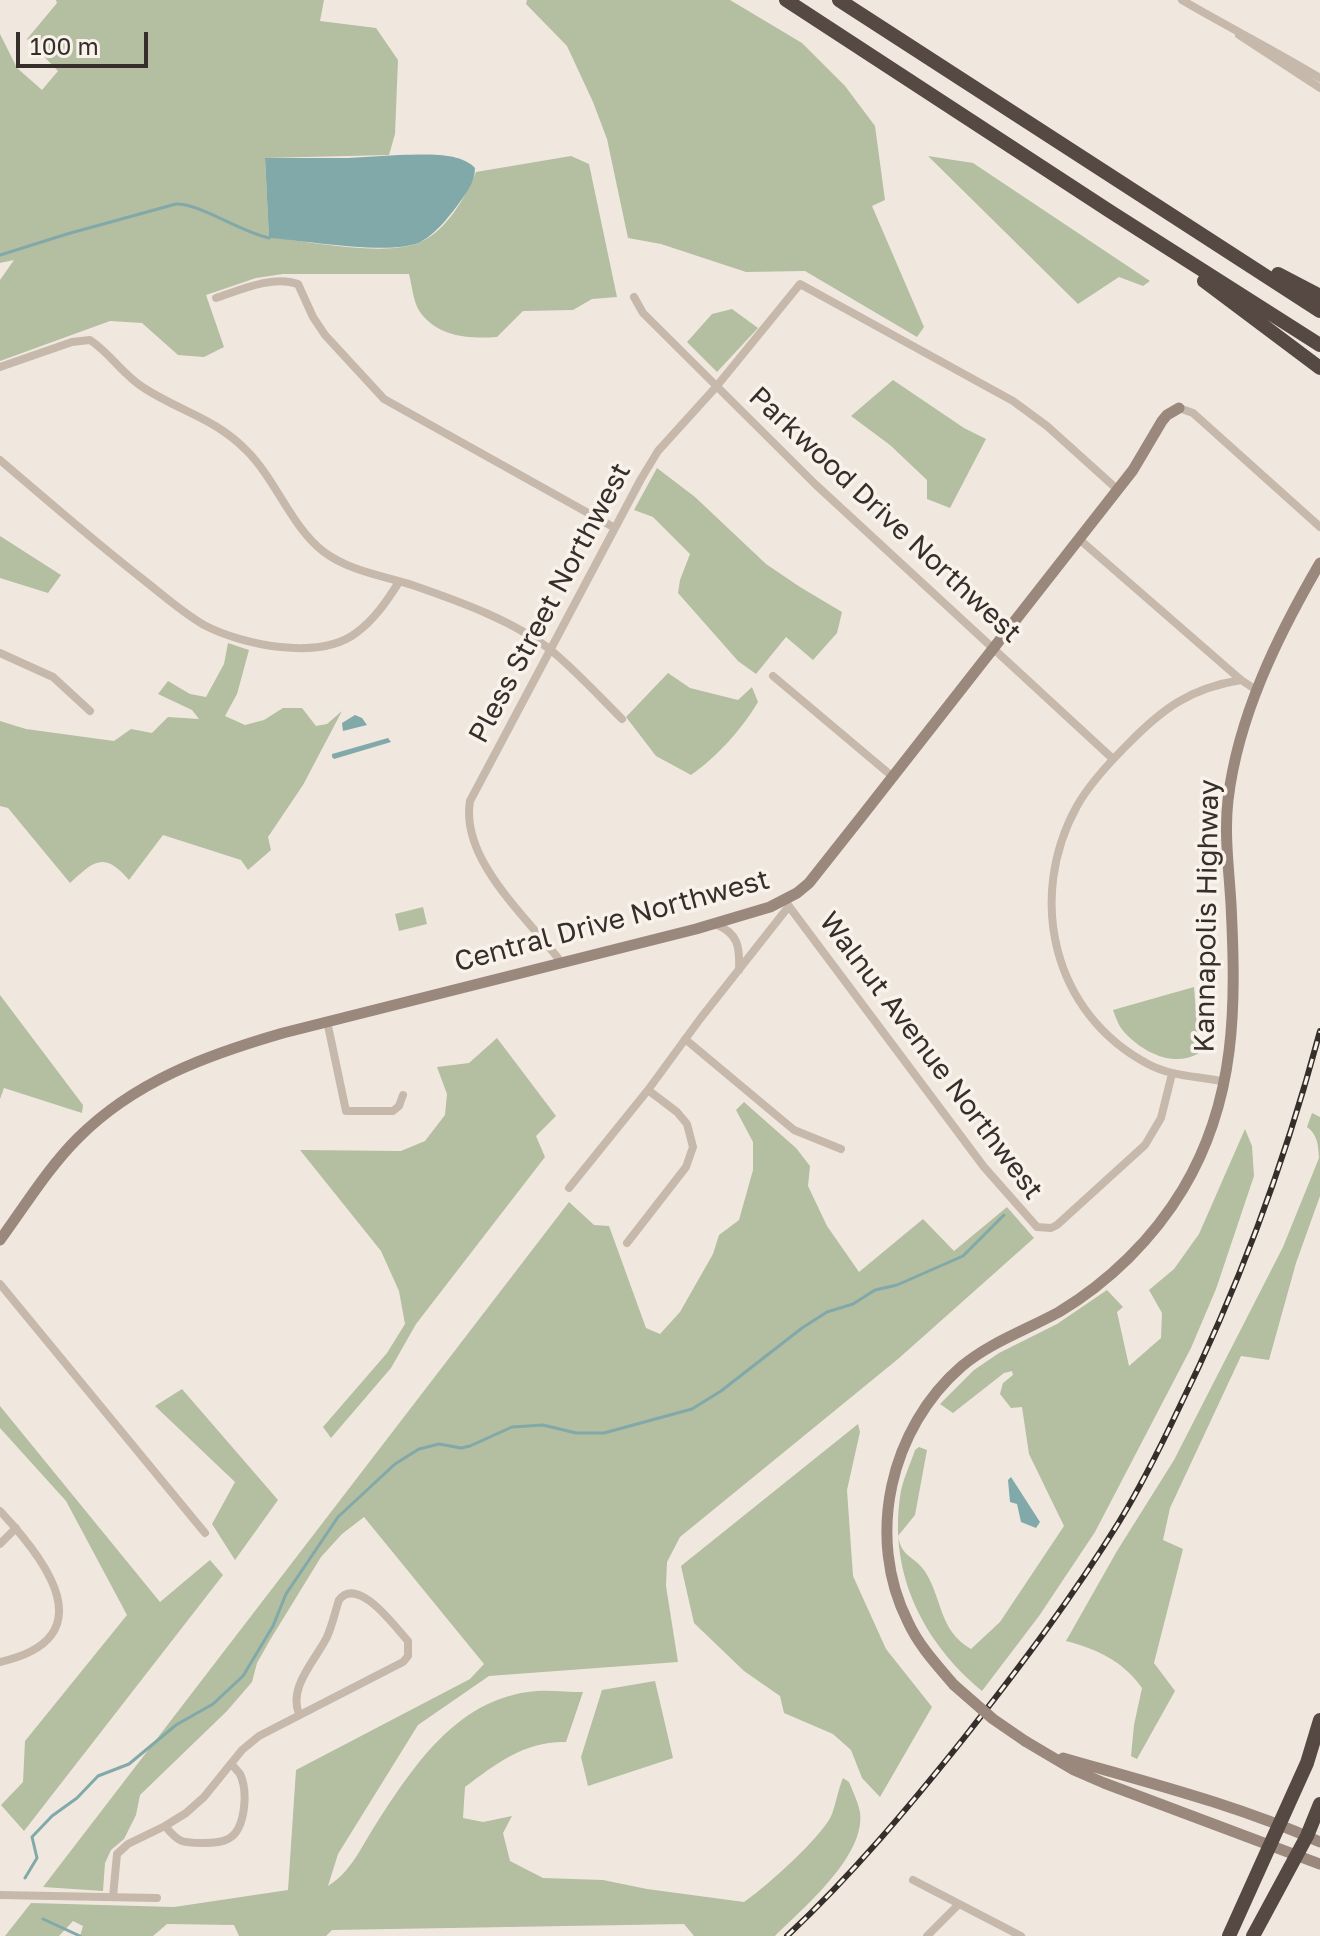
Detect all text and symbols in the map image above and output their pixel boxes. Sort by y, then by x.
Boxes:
scale bar [20,16,152,66]
text: 100 m [30,31,99,60]
street label: Parkwood Drive Northwest [742,380,1028,650]
street label: Pless Street Northwest [462,457,638,749]
street label: Kannapolis Highway [1188,779,1226,1053]
street label: Central Drive Northwest [451,863,773,979]
street label: Walnut Avenue Northwest [812,906,1050,1206]

